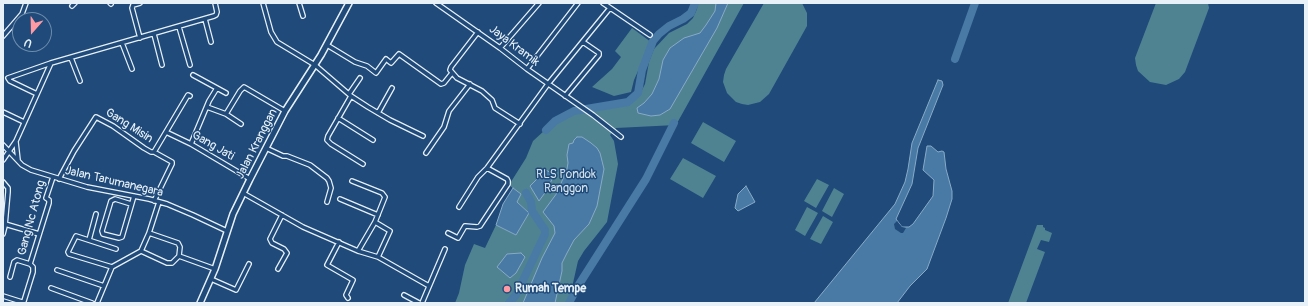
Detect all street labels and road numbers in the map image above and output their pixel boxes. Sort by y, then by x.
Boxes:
street label: Jaya Kramik [486,22,542,70]
street label: Gang Misin [102,106,156,146]
street label: Jalan Kranggan [233,107,281,181]
street label: Gang Jati [189,128,237,164]
street label: Jalan Tarumanegara [63,164,165,200]
street label: Gang Nc Atong [15,179,49,257]

